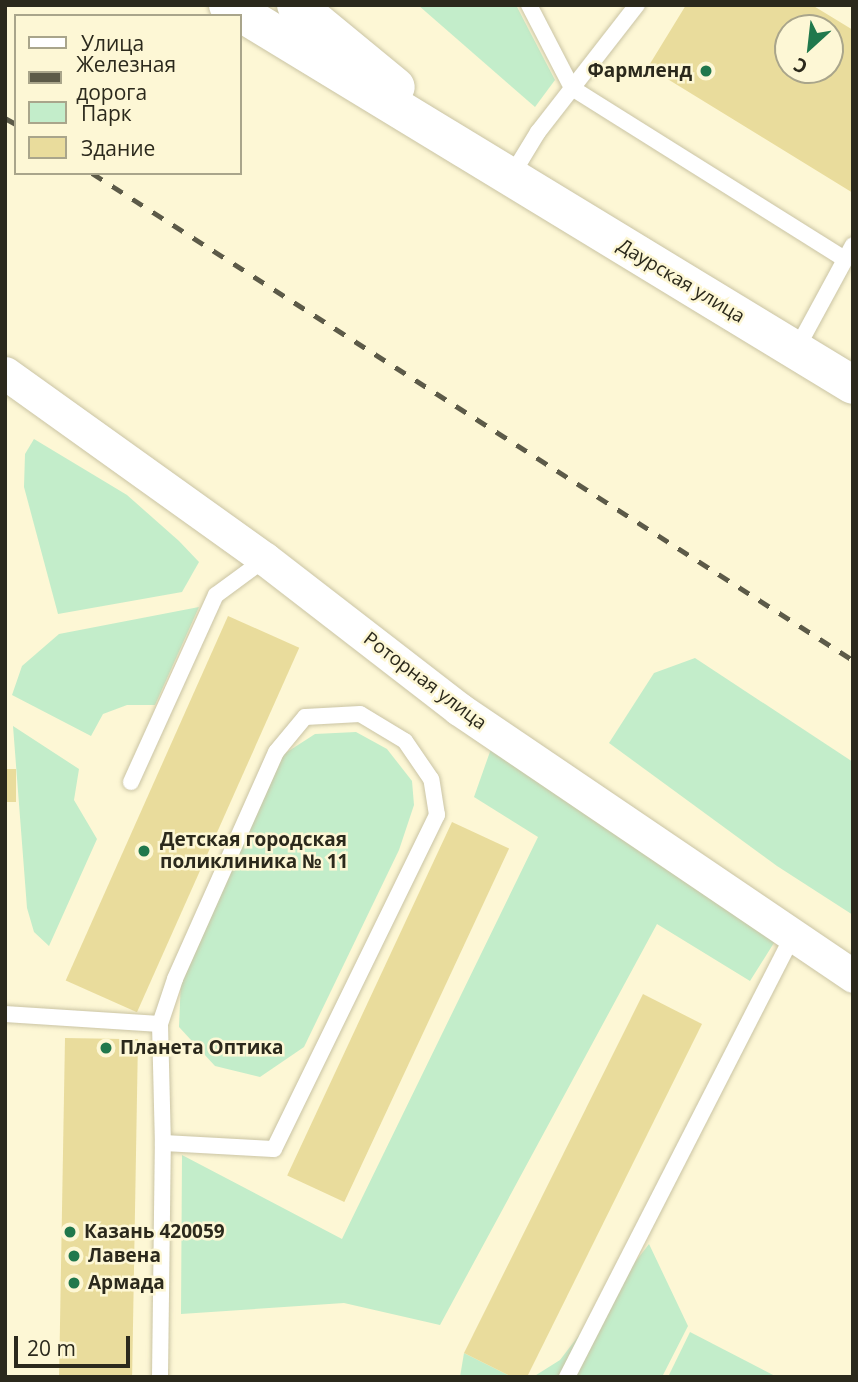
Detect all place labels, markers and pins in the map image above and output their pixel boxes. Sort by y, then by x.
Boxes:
place label: Фармленд [587,60,692,82]
marker: Фармленд [698,63,714,79]
place label: Детская городская поликлиника № 11 [160,829,348,873]
marker: Детская городская поликлиника № 11 [134,841,154,861]
place label: Планета Оптика [120,1037,284,1059]
marker: Планета Оптика [98,1040,114,1056]
place label: Казань 420059 [84,1221,225,1243]
marker: Казань 420059 [62,1224,78,1240]
place label: Лавена [88,1245,161,1267]
marker: Лавена [66,1248,82,1264]
place label: Армада [88,1272,165,1294]
marker: Армада [66,1275,82,1291]

